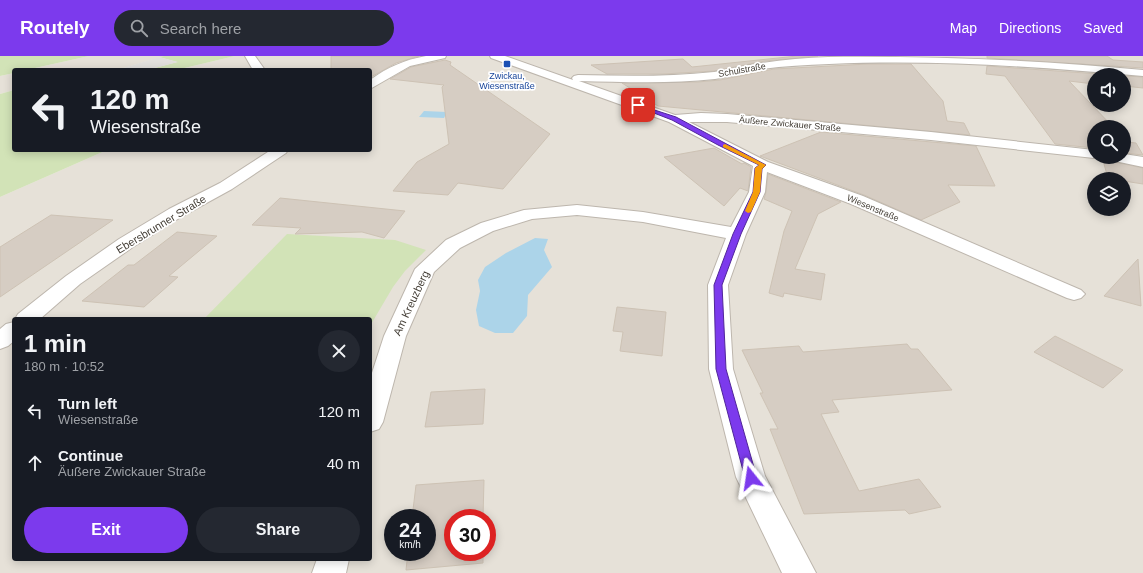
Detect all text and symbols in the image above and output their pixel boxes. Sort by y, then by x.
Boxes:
search box [114,10,394,46]
text: Routely [20,17,90,38]
icon: search [128,17,150,39]
text: Search here [160,20,241,37]
text: Map [950,20,977,36]
text: Directions [999,20,1061,36]
text: Saved [1083,20,1123,36]
marker: Zwickau, Wiesenstraße [502,59,512,69]
street label: Schulstraße [717,61,767,79]
map controls [1087,68,1131,216]
button: sound [1087,68,1131,112]
place label: Zwickau, Wiesenstraße [479,71,535,91]
icon: left [24,84,76,136]
text: 120 m [90,84,169,115]
pin [621,88,655,122]
icon: arrive [627,94,649,116]
street label: Äußere Zwickauer Straße [738,115,842,133]
text: Wiesenstraße [90,117,201,137]
button: search [1087,120,1131,164]
button: layers [1087,172,1131,216]
street label: Ebersbrunner Straße [114,192,208,256]
street label: Wiesenstraße [845,193,901,223]
street label: Am Kreuzberg [391,269,431,337]
text: 1 min [24,330,87,357]
button: close [318,330,360,372]
text: 180 m · 10:52 [24,359,104,374]
text: Turn left [58,395,117,412]
icon: left [24,400,46,422]
text: 120 m [318,403,360,420]
text: Wiesenstraße [58,412,138,427]
text: Continue [58,447,123,464]
icon: ahead [24,452,46,474]
text: 40 m [327,455,360,472]
position arrow [730,457,772,499]
text: Äußere Zwickauer Straße [58,464,206,479]
button: Exit [24,507,188,553]
button: Share [196,507,360,553]
speed limit sign: 30 [444,509,496,561]
text: 24 [399,519,421,541]
text: km/h [399,539,421,550]

